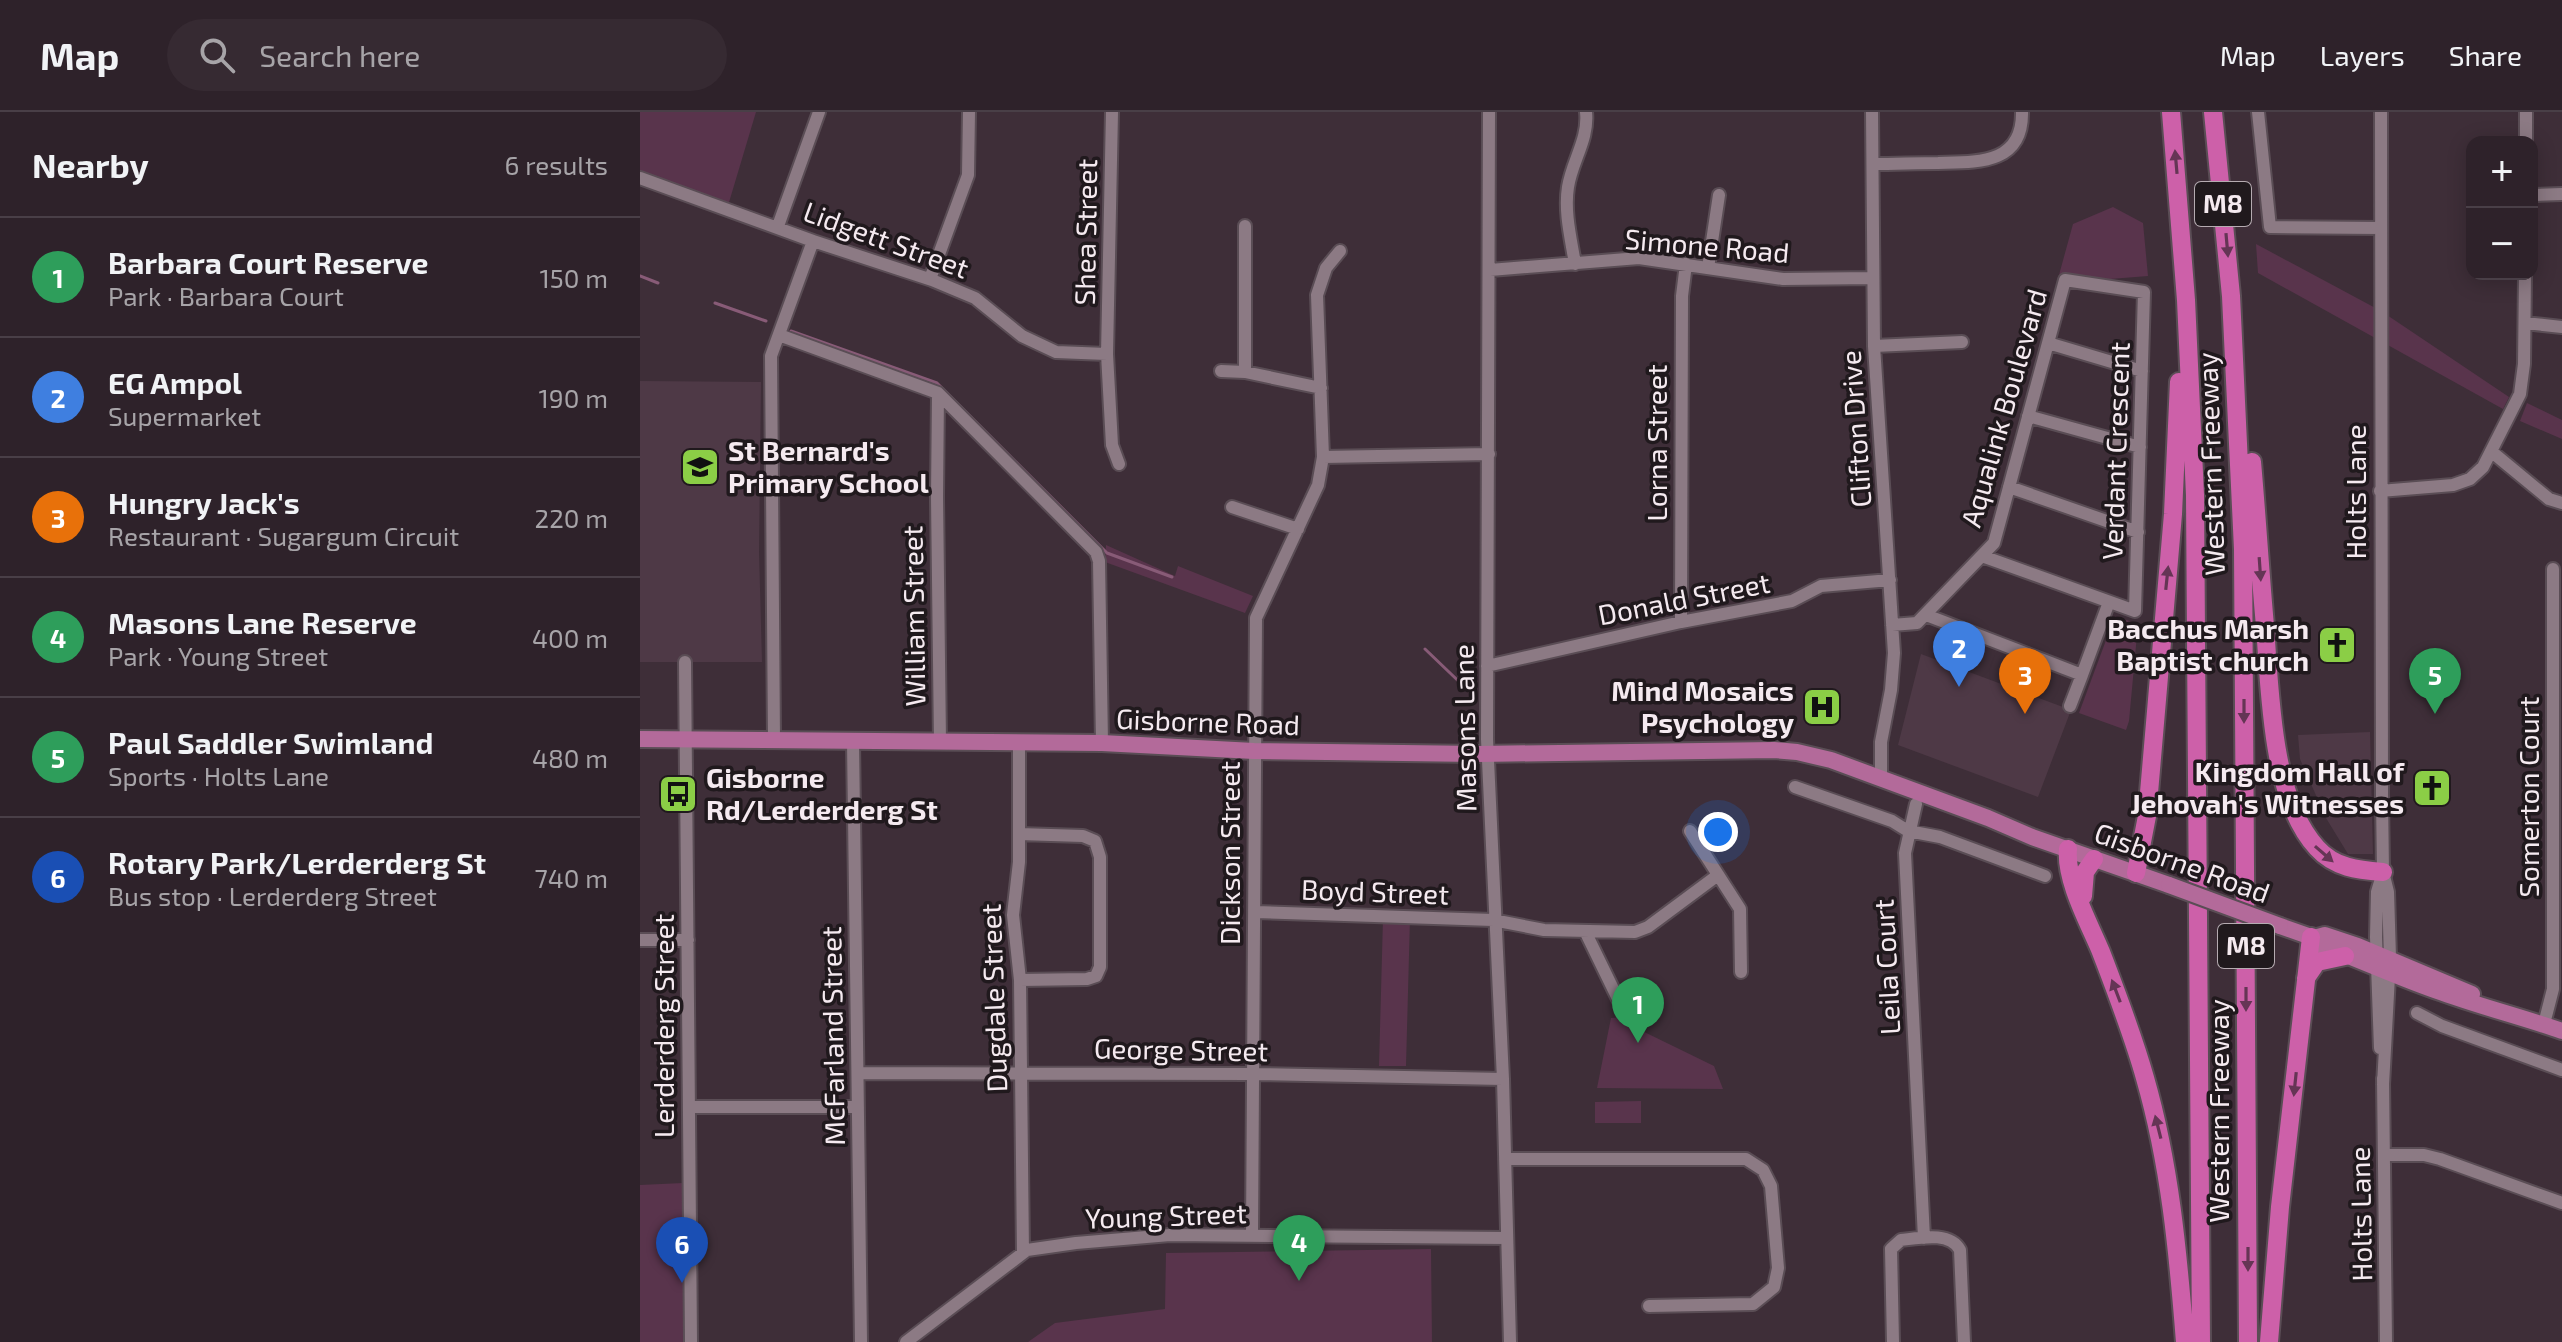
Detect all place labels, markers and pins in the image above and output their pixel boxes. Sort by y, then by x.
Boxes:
place label: St Bernard's Primary School [728,433,929,499]
school or university icon: St Bernard's Primary School [679,446,721,488]
place label: Bacchus Marsh Baptist church [2107,611,2309,677]
pin: 2 [1933,621,1985,687]
church icon: Bacchus Marsh Baptist church [2316,624,2358,666]
pin: 3 [1999,648,2051,714]
pin: 5 [2409,648,2461,714]
place label: Mind Mosaics Psychology [1611,673,1794,739]
hospital icon: Mind Mosaics Psychology [1801,686,1843,728]
place label: Kingdom Hall of Jehovah's Witnesses [2130,754,2405,820]
place label: Gisborne Rd/Lerderderg St [706,760,938,826]
church icon: Kingdom Hall of Jehovah's Witnesses [2411,767,2453,809]
bus stop icon: Gisborne Rd/Lerderderg St [657,773,699,815]
pin: 1 [1612,977,1664,1043]
pin: 4 [1273,1215,1325,1281]
pin: 6 [656,1217,708,1283]

